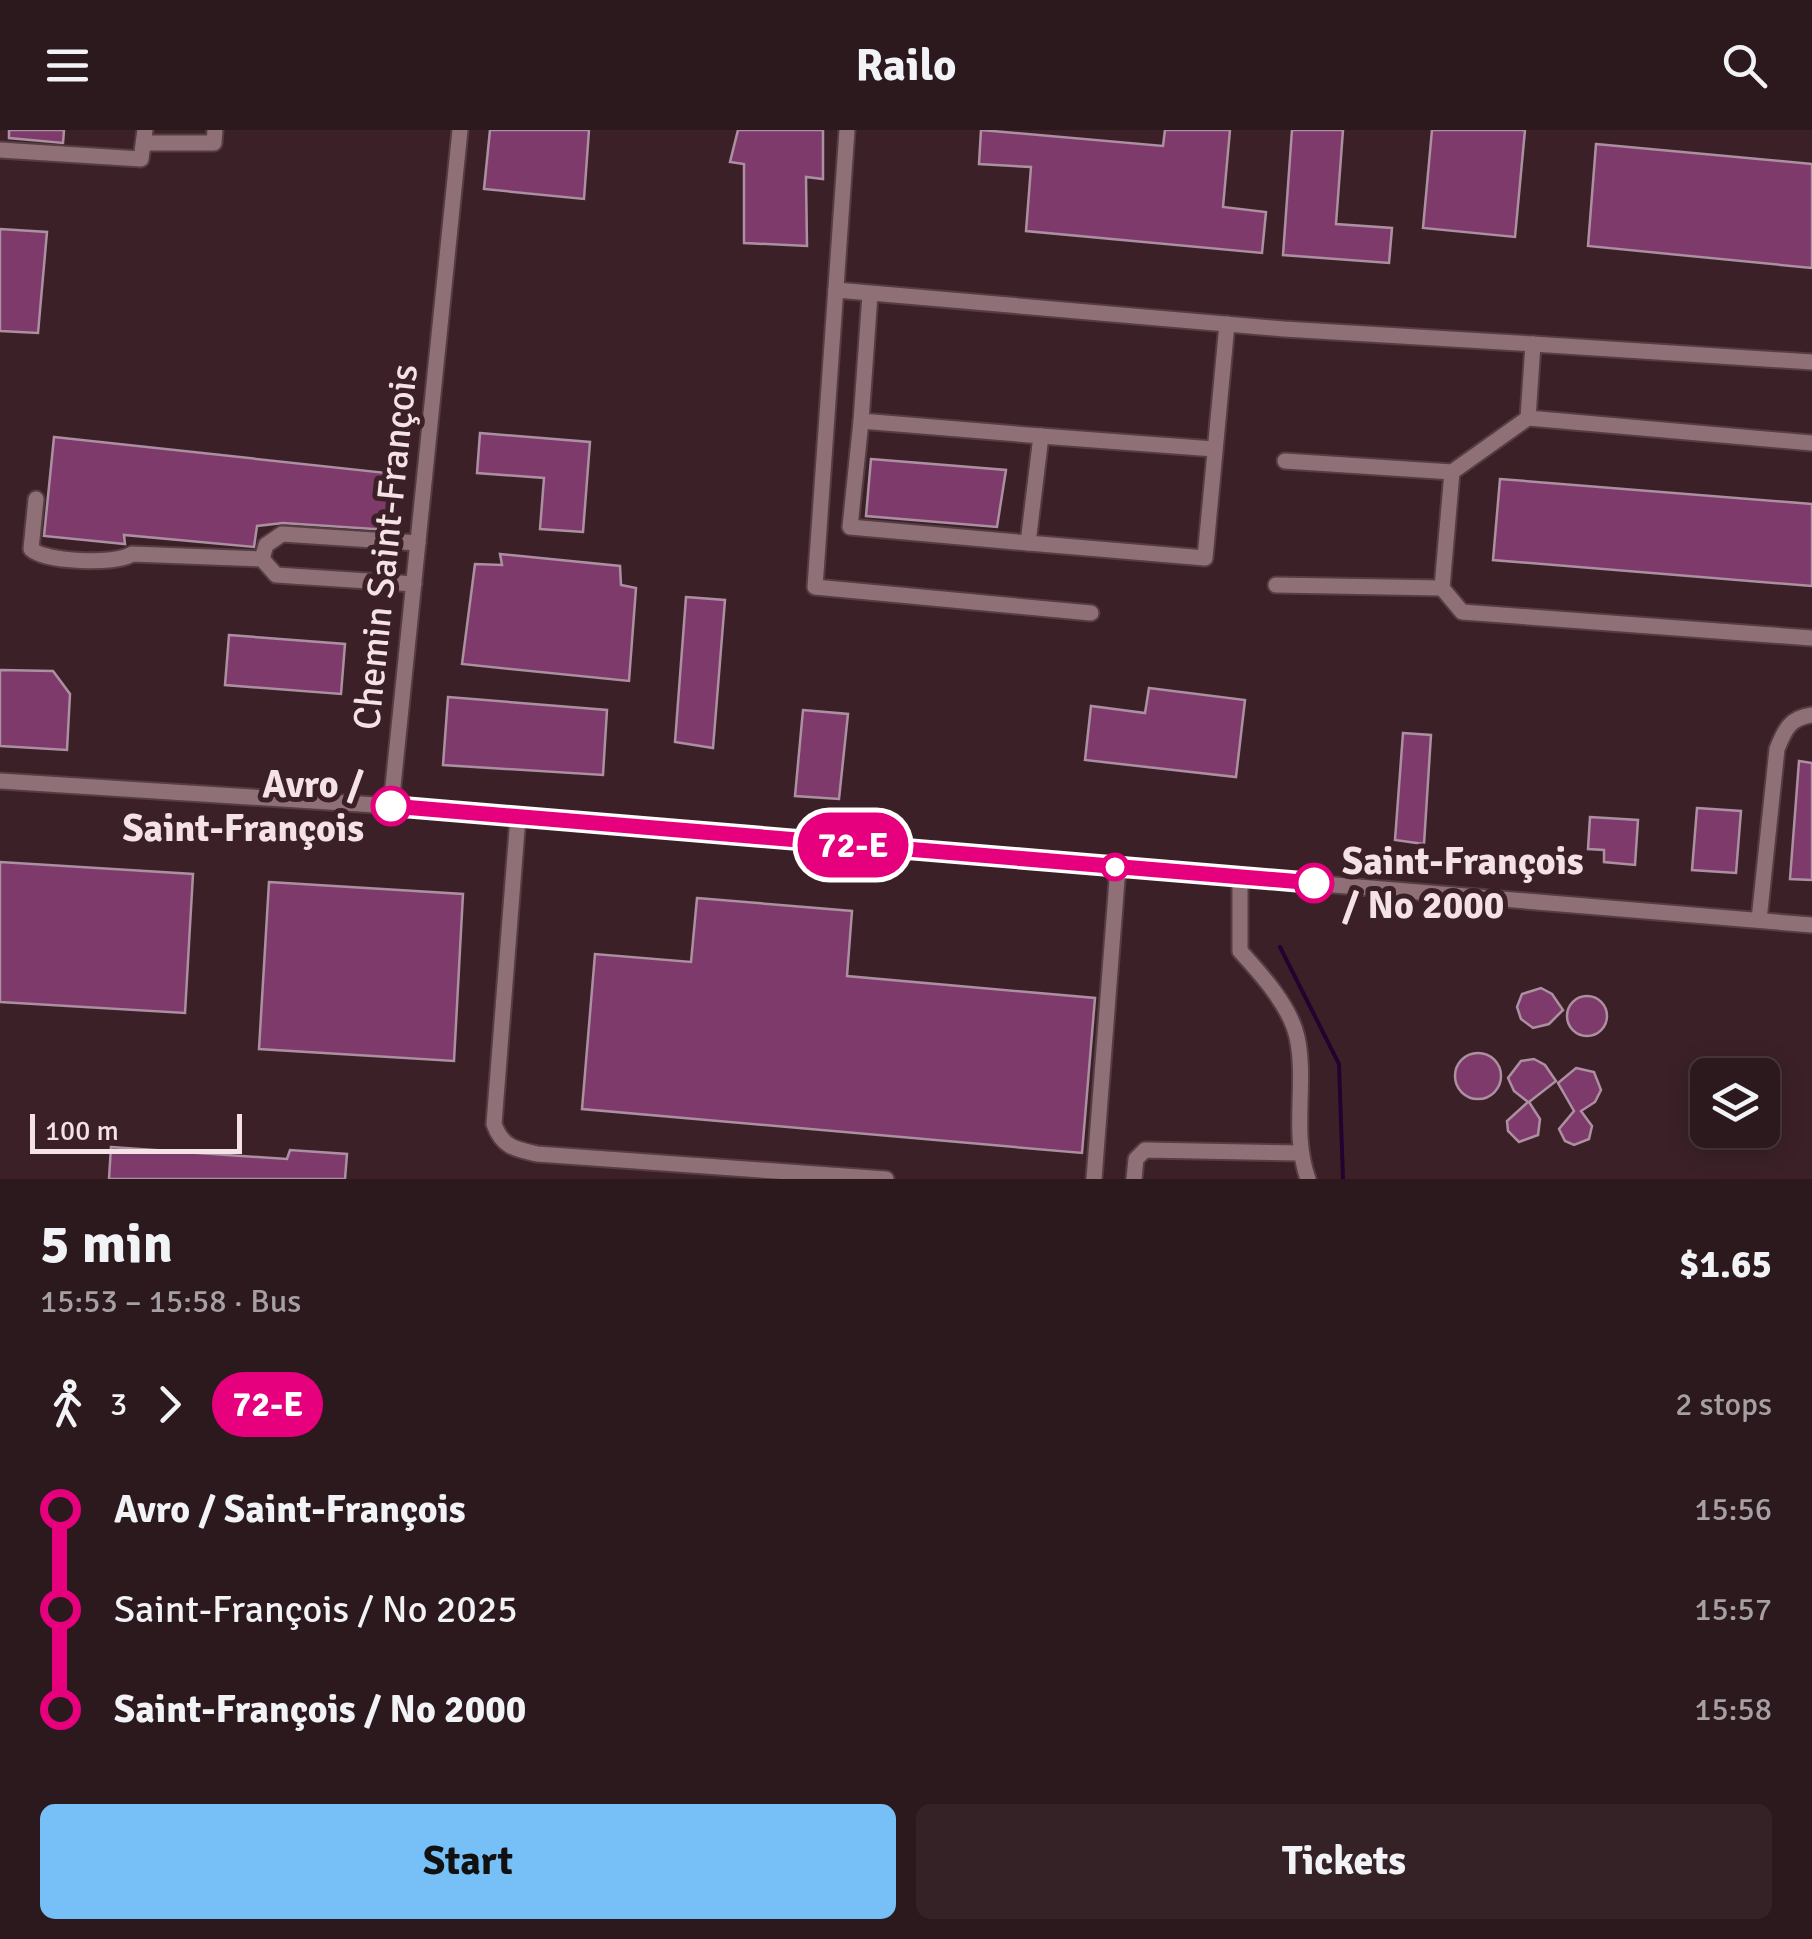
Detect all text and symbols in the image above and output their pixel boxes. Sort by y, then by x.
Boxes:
icon: menu [40,38,95,93]
text: Railo [855,38,957,93]
icon: search [1717,38,1772,93]
street label: Chemin Saint-François [343,362,428,732]
place label: Avro / Saint-François [122,761,365,852]
marker: Avro / Saint-François [372,787,410,825]
line badge: 72-E [783,812,923,878]
text: 72-E [817,824,889,867]
place label: Saint-François / No 2000 [1342,838,1584,929]
unlabelled marker [1102,854,1128,880]
marker: Saint-François / No 2000 [1295,864,1333,902]
map controls [1690,1058,1780,1148]
button: layers [1690,1058,1780,1148]
scale bar [30,1109,242,1154]
text: 100 m [45,1114,119,1148]
text: 5 min [40,1210,173,1278]
text: $1.65 [1679,1241,1772,1288]
text: 15:53 – 15:58 · Bus [40,1282,301,1321]
icon: walk [40,1377,95,1432]
icon: forward [142,1377,197,1432]
text: 72-E [232,1383,303,1426]
text: 3 [110,1385,127,1424]
text: 2 stops [1675,1385,1772,1424]
text: Avro / Saint-François [114,1486,466,1533]
text: 15:56 [1694,1490,1772,1529]
text: Saint-François / No 2025 [114,1586,518,1633]
text: 15:57 [1694,1590,1772,1629]
text: Saint-François / No 2000 [114,1686,526,1733]
text: 15:58 [1694,1690,1772,1729]
button: Start [40,1804,896,1919]
button: Tickets [916,1804,1772,1919]

